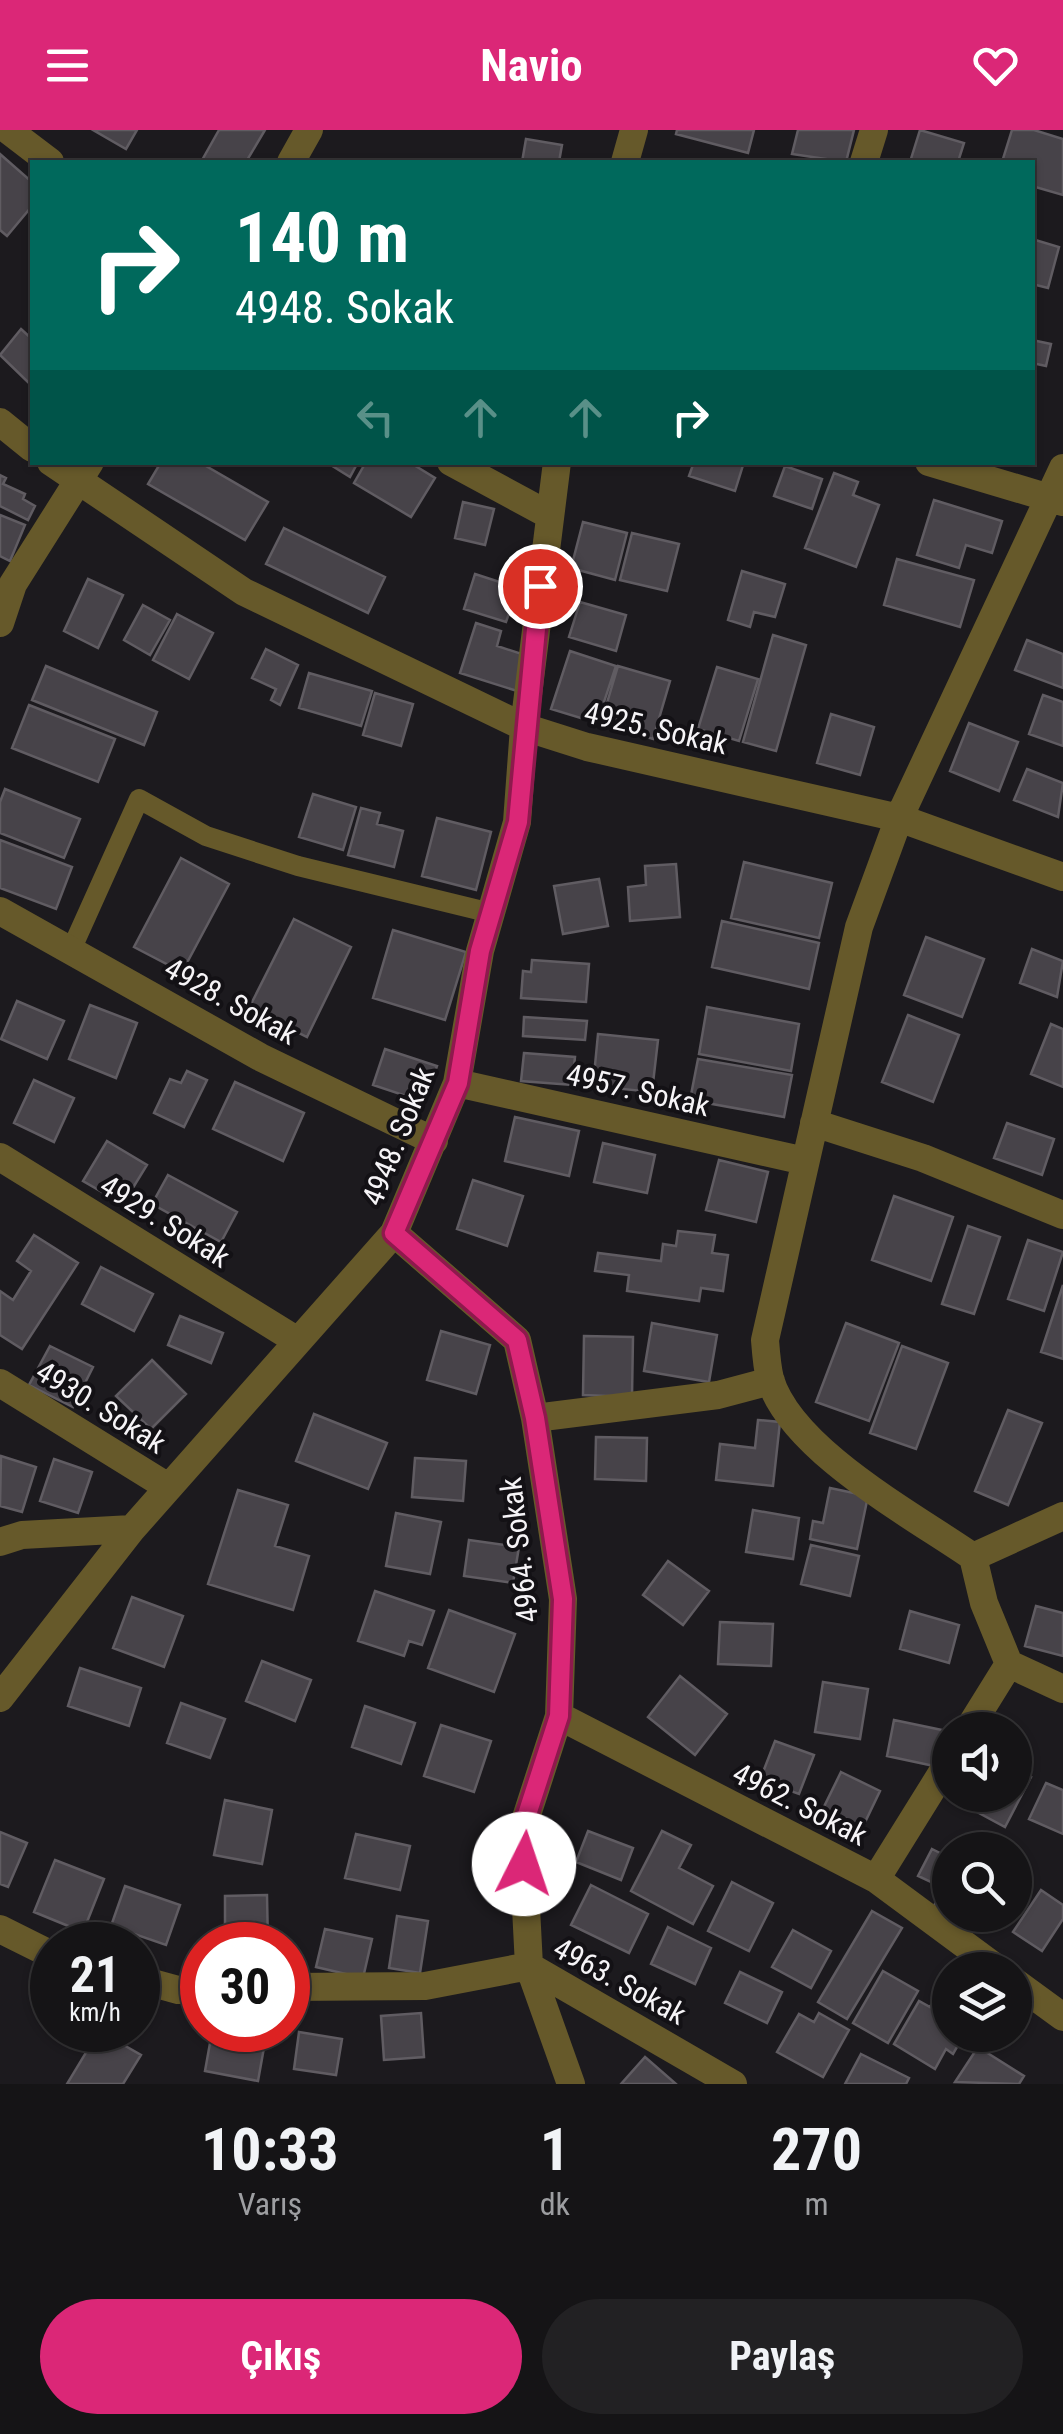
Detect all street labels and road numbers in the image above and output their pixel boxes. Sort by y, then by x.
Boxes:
street label: 4925. Sokak [581,695,732,762]
street label: 4928. Sokak [159,950,304,1052]
street label: 4957. Sokak [563,1057,714,1124]
street label: 4948. Sokak [354,1061,442,1210]
street label: 4929. Sokak [94,1167,237,1275]
street label: 4930. Sokak [30,1353,173,1461]
street label: 4964. Sokak [493,1475,545,1625]
street label: 4962. Sokak [727,1755,873,1853]
street label: 4963. Sokak [548,1930,693,2032]

